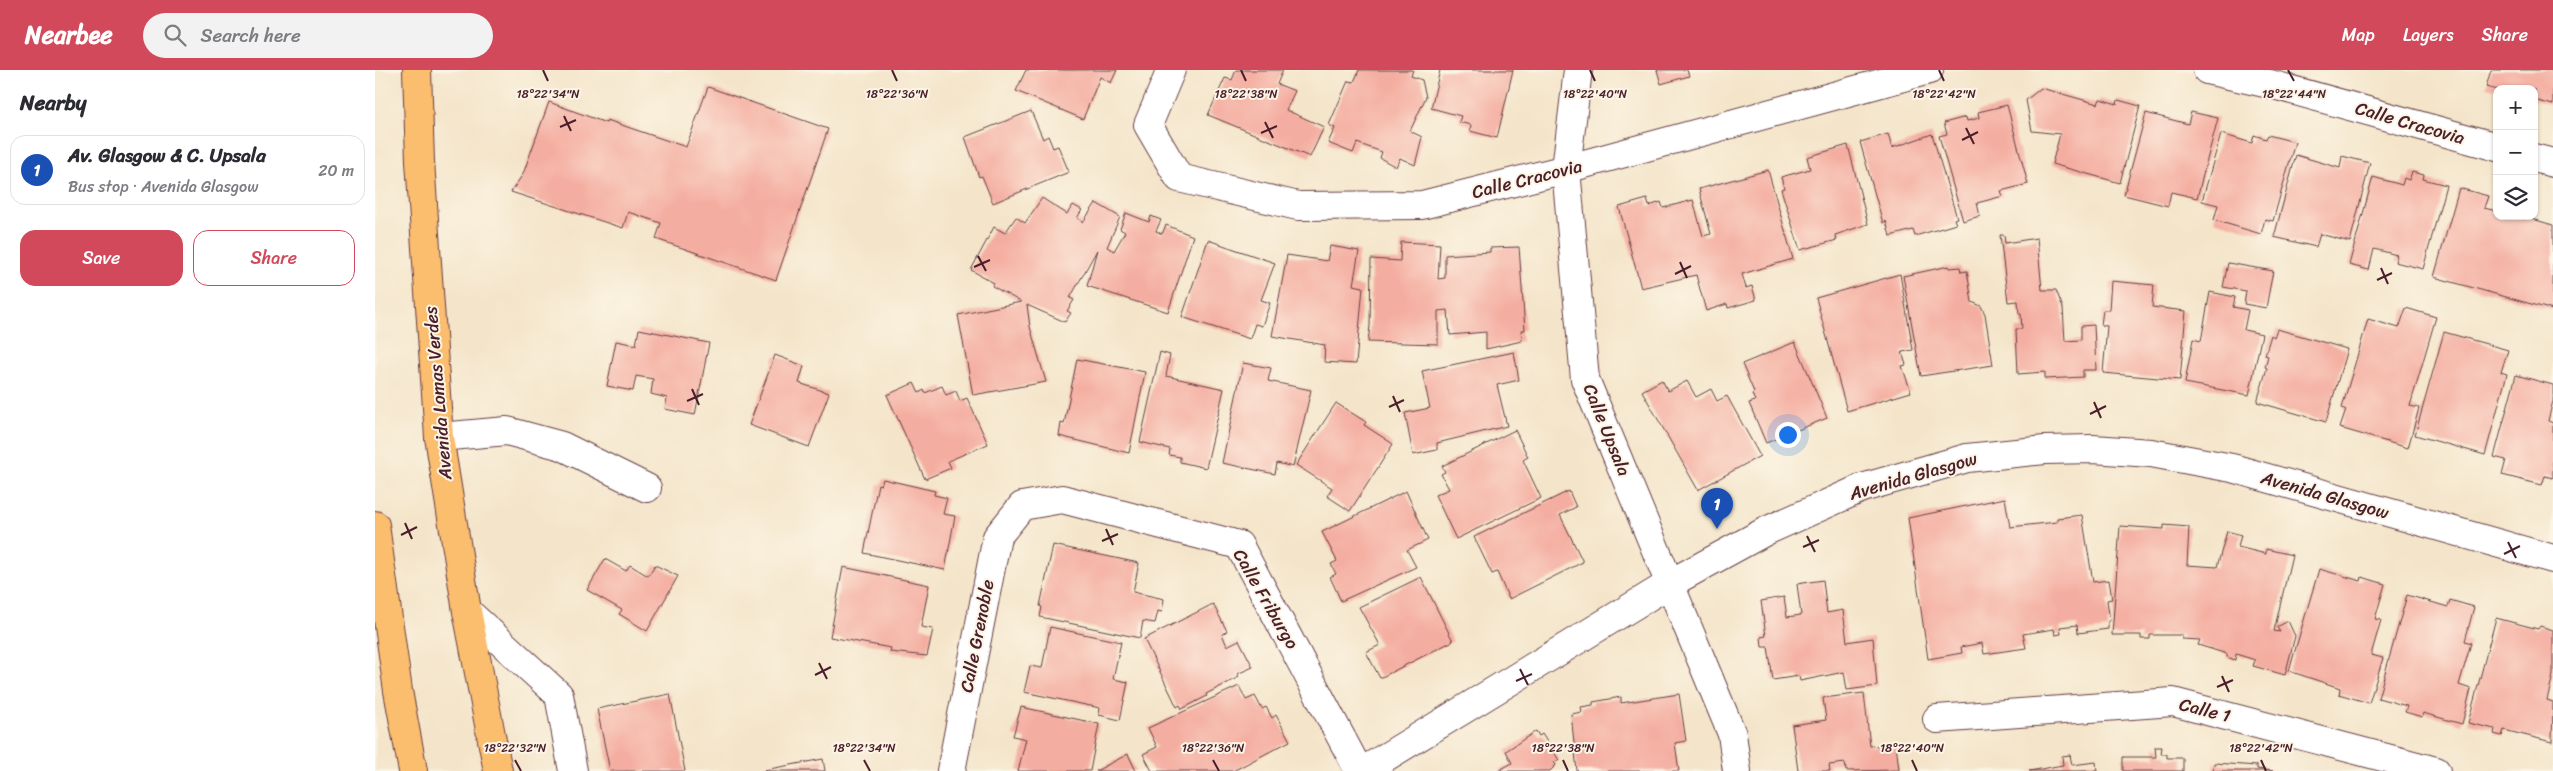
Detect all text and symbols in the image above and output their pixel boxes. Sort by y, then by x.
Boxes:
search box [143,13,493,58]
text: Nearbee [25,14,113,56]
text: Search here [201,19,301,52]
text: Map [2342,19,2375,51]
text: Layers [2403,19,2454,51]
text: Share [2482,19,2528,51]
icon: search [161,21,189,49]
text: 18°22'34"N [516,83,580,105]
text: 18°22'36"N [866,83,929,105]
text: 18°22'38"N [1215,83,1278,105]
text: 18°22'40"N [1563,83,1628,105]
text: 18°22'42"N [1912,83,1976,105]
text: 18°22'44"N [2262,83,2327,105]
text: Nearby [20,84,86,122]
map controls [2493,85,2538,220]
button: + [2493,85,2538,130]
street label: Calle Cracovia [2351,92,2469,154]
button: − [2493,130,2538,175]
text: Av. Glasgow & C. Upsala [68,139,266,172]
street label: Calle Cracovia [1468,150,1586,208]
text: 1 [34,156,40,185]
text: 20 m [318,156,354,185]
text: Bus stop · Avenida Glasgow [68,172,258,201]
button: layers [2493,175,2538,220]
button: Save [20,230,183,286]
button: Share [193,230,355,286]
street label: Avenida Lomas Verdes [414,304,462,482]
street label: Calle Upsala [1574,379,1640,481]
your location [1775,422,1801,448]
street label: Avenida Glasgow [1844,442,1981,510]
street label: Avenida Glasgow [2256,461,2393,529]
pin: 1 [1701,488,1733,529]
street label: Calle Friburgo [1224,543,1308,655]
street label: Calle Grenoble [950,577,1004,695]
street label: Calle 1 [2176,688,2234,732]
text: 18°22'32"N [484,737,547,759]
text: 18°22'34"N [832,737,896,759]
text: 18°22'36"N [1182,737,1245,759]
text: 18°22'38"N [1532,737,1595,759]
text: 18°22'40"N [1880,737,1945,759]
text: 18°22'42"N [2229,737,2293,759]

